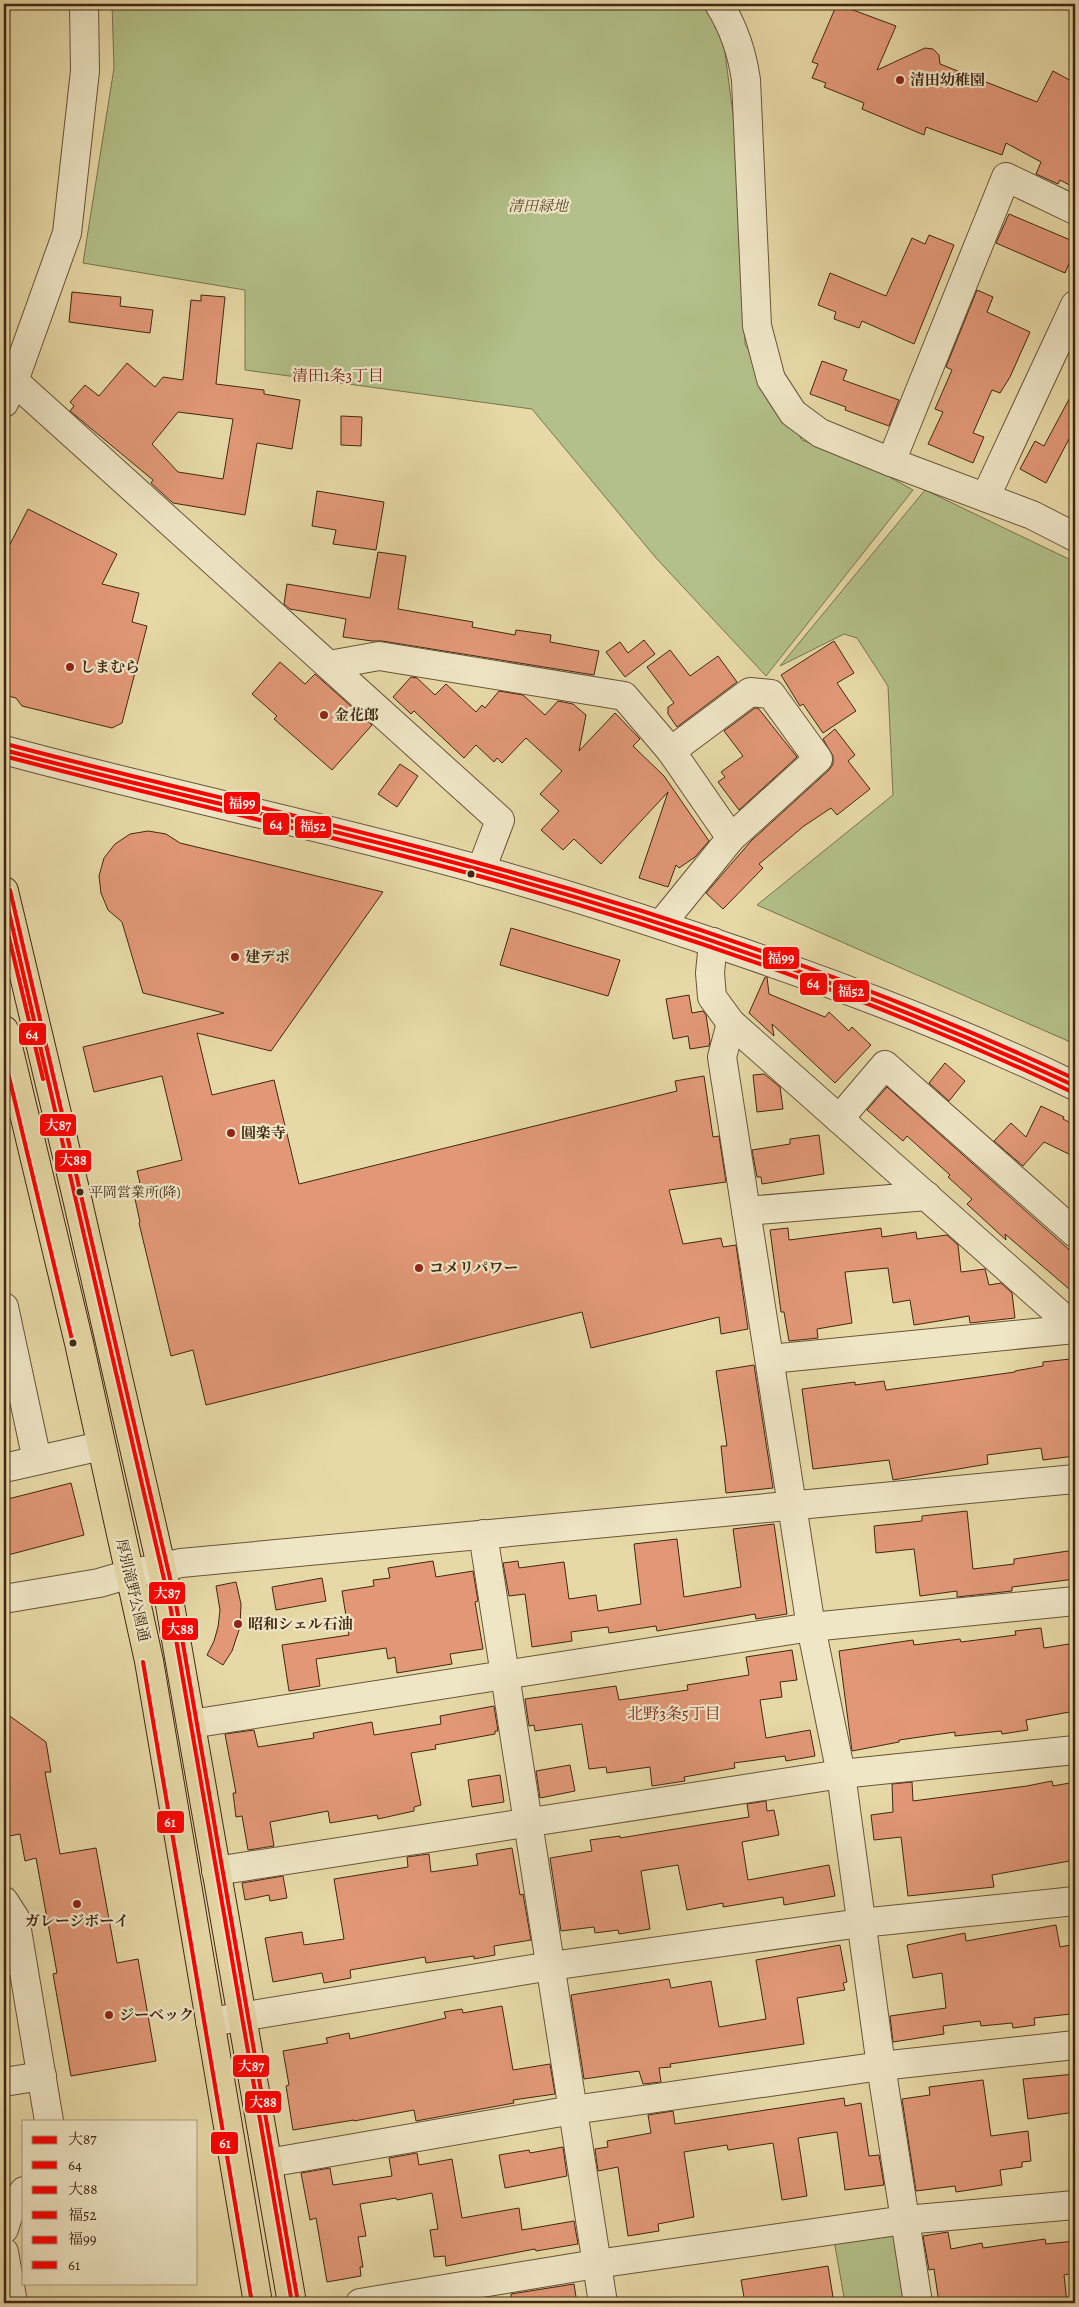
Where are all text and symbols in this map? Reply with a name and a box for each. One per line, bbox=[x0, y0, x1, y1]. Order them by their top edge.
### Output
place label: 清田幼稚園 bbox=[910, 70, 985, 90]
marker: 清田幼稚園 bbox=[894, 74, 906, 86]
park label: 清田緑地 bbox=[508, 196, 570, 216]
district label: 清田1条3丁目 bbox=[292, 365, 384, 387]
place label: しまむら bbox=[80, 657, 140, 677]
marker: しまむら bbox=[64, 661, 76, 673]
place label: 金花郎 bbox=[334, 705, 379, 725]
marker: 金花郎 bbox=[318, 709, 330, 721]
line badge: 福99 bbox=[223, 791, 261, 815]
text: 福99 bbox=[229, 794, 256, 813]
line badge: 64 bbox=[262, 812, 290, 836]
text: 64 bbox=[269, 815, 283, 834]
line badge: 福52 bbox=[294, 815, 332, 839]
text: 福52 bbox=[300, 817, 327, 836]
unlabelled marker bbox=[466, 869, 476, 879]
line badge: 福99 bbox=[762, 946, 800, 970]
place label: 建デポ bbox=[245, 947, 290, 967]
text: 福99 bbox=[768, 949, 795, 968]
marker: 建デポ bbox=[229, 951, 241, 963]
line badge: 64 bbox=[799, 972, 828, 996]
text: 64 bbox=[806, 974, 820, 993]
line badge: 福52 bbox=[832, 979, 870, 1003]
text: 福52 bbox=[838, 982, 865, 1001]
line badge: 64 bbox=[18, 1022, 47, 1046]
text: 64 bbox=[25, 1025, 39, 1044]
line badge: 大87 bbox=[39, 1113, 77, 1137]
text: 大87 bbox=[45, 1116, 71, 1135]
place label: 圓楽寺 bbox=[241, 1123, 286, 1143]
marker: 圓楽寺 bbox=[225, 1127, 237, 1139]
line badge: 大88 bbox=[54, 1149, 92, 1173]
text: 大88 bbox=[59, 1151, 87, 1170]
place label: 平岡営業所(降) bbox=[89, 1183, 181, 1202]
marker: 平岡営業所(降) bbox=[75, 1187, 85, 1197]
place label: コメリパワー bbox=[429, 1258, 519, 1278]
marker: コメリパワー bbox=[413, 1262, 425, 1274]
unlabelled marker bbox=[68, 1338, 78, 1348]
street label: 厚別滝野公園通 bbox=[111, 1537, 155, 1643]
line badge: 大87 bbox=[148, 1581, 186, 1605]
text: 大87 bbox=[154, 1584, 180, 1603]
place label: 昭和シェル石油 bbox=[248, 1614, 353, 1634]
line badge: 大88 bbox=[161, 1617, 199, 1641]
marker: 昭和シェル石油 bbox=[232, 1618, 244, 1630]
text: 大88 bbox=[166, 1620, 194, 1639]
district label: 北野3条5丁目 bbox=[627, 1703, 721, 1725]
line badge: 61 bbox=[156, 1810, 185, 1834]
text: 61 bbox=[164, 1813, 176, 1832]
marker: ガレージボーイ bbox=[71, 1898, 83, 1910]
place label: ガレージボーイ bbox=[25, 1911, 129, 1931]
place label: ジーベック bbox=[119, 2005, 194, 2025]
marker: ジーベック bbox=[103, 2009, 115, 2021]
line badge: 大87 bbox=[232, 2054, 270, 2078]
text: 大87 bbox=[238, 2057, 264, 2076]
line badge: 大88 bbox=[244, 2090, 282, 2114]
text: 大88 bbox=[249, 2093, 277, 2112]
legend bbox=[22, 2120, 198, 2284]
text: 大87 bbox=[68, 2129, 97, 2149]
line badge: 61 bbox=[210, 2131, 239, 2155]
text: 61 bbox=[219, 2134, 231, 2153]
text: 64 bbox=[68, 2155, 82, 2175]
text: 大88 bbox=[68, 2179, 98, 2199]
text: 福52 bbox=[68, 2205, 97, 2225]
text: 福99 bbox=[68, 2229, 97, 2249]
text: 61 bbox=[68, 2255, 80, 2275]

